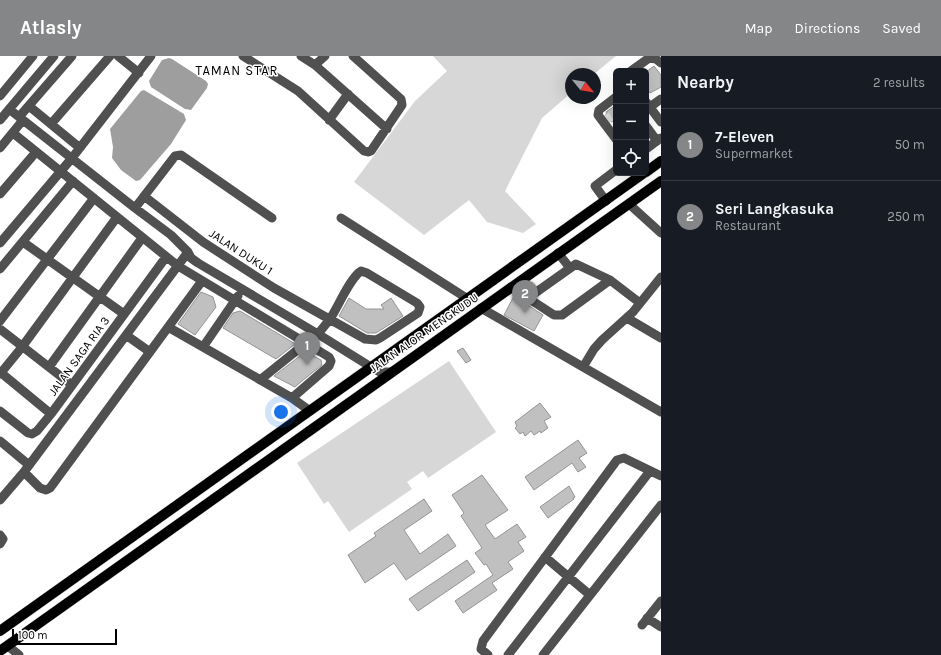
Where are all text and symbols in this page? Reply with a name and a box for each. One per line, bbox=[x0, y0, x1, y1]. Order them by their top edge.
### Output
text: Atlasly bbox=[20, 17, 82, 39]
text: Map bbox=[745, 20, 773, 37]
text: Directions bbox=[795, 20, 860, 37]
text: Saved bbox=[882, 20, 921, 37]
district label: TAMAN STAR bbox=[195, 63, 279, 78]
north arrow bbox=[565, 68, 601, 104]
map controls bbox=[613, 68, 649, 176]
button: + bbox=[613, 68, 649, 104]
text: Nearby bbox=[677, 72, 734, 92]
text: 2 results bbox=[873, 75, 925, 90]
button: − bbox=[613, 104, 649, 140]
text: 7-Eleven bbox=[715, 128, 774, 146]
text: 1 bbox=[688, 137, 692, 152]
text: 50 m bbox=[895, 137, 925, 152]
button: locate bbox=[613, 140, 649, 176]
text: Supermarket bbox=[715, 146, 793, 161]
text: Seri Langkasuka bbox=[715, 200, 834, 218]
text: 2 bbox=[686, 209, 694, 224]
text: 250 m bbox=[887, 209, 925, 224]
text: Restaurant bbox=[715, 218, 781, 233]
street label: JALAN DUKU 1 bbox=[207, 226, 275, 278]
pin: 2 bbox=[512, 280, 538, 313]
street label: JALAN ALOR MENGKUDU bbox=[367, 290, 481, 376]
street label: JALAN SAGA RIA 3 bbox=[46, 314, 112, 398]
pin: 1 bbox=[294, 332, 320, 365]
your location bbox=[271, 402, 291, 422]
scale bar bbox=[12, 627, 117, 646]
text: 100 m bbox=[18, 629, 48, 642]

